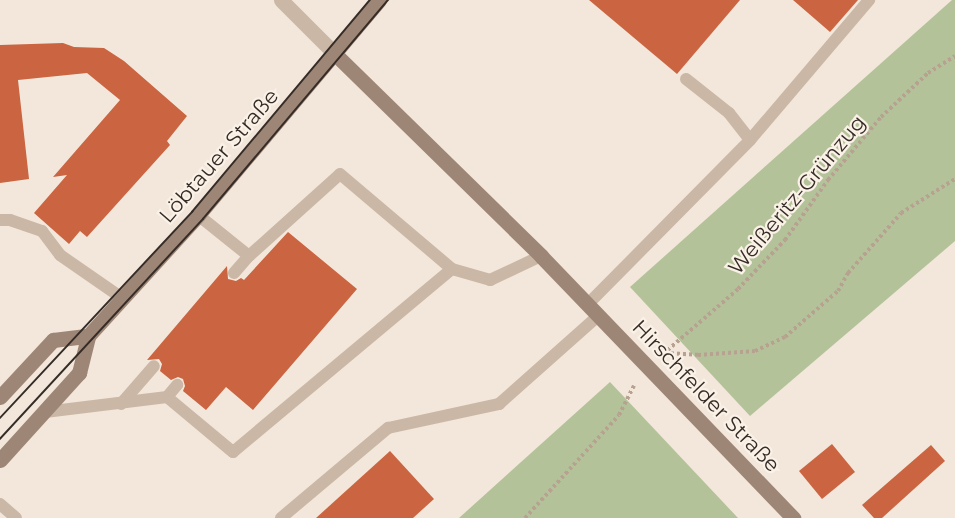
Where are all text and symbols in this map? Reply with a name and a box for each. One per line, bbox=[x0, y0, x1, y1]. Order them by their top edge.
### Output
street label: Löbtauer Straße bbox=[154, 84, 284, 228]
street label: Weißeritz-Grünzug bbox=[723, 110, 871, 280]
street label: Hirschfelder Straße bbox=[627, 315, 785, 477]

